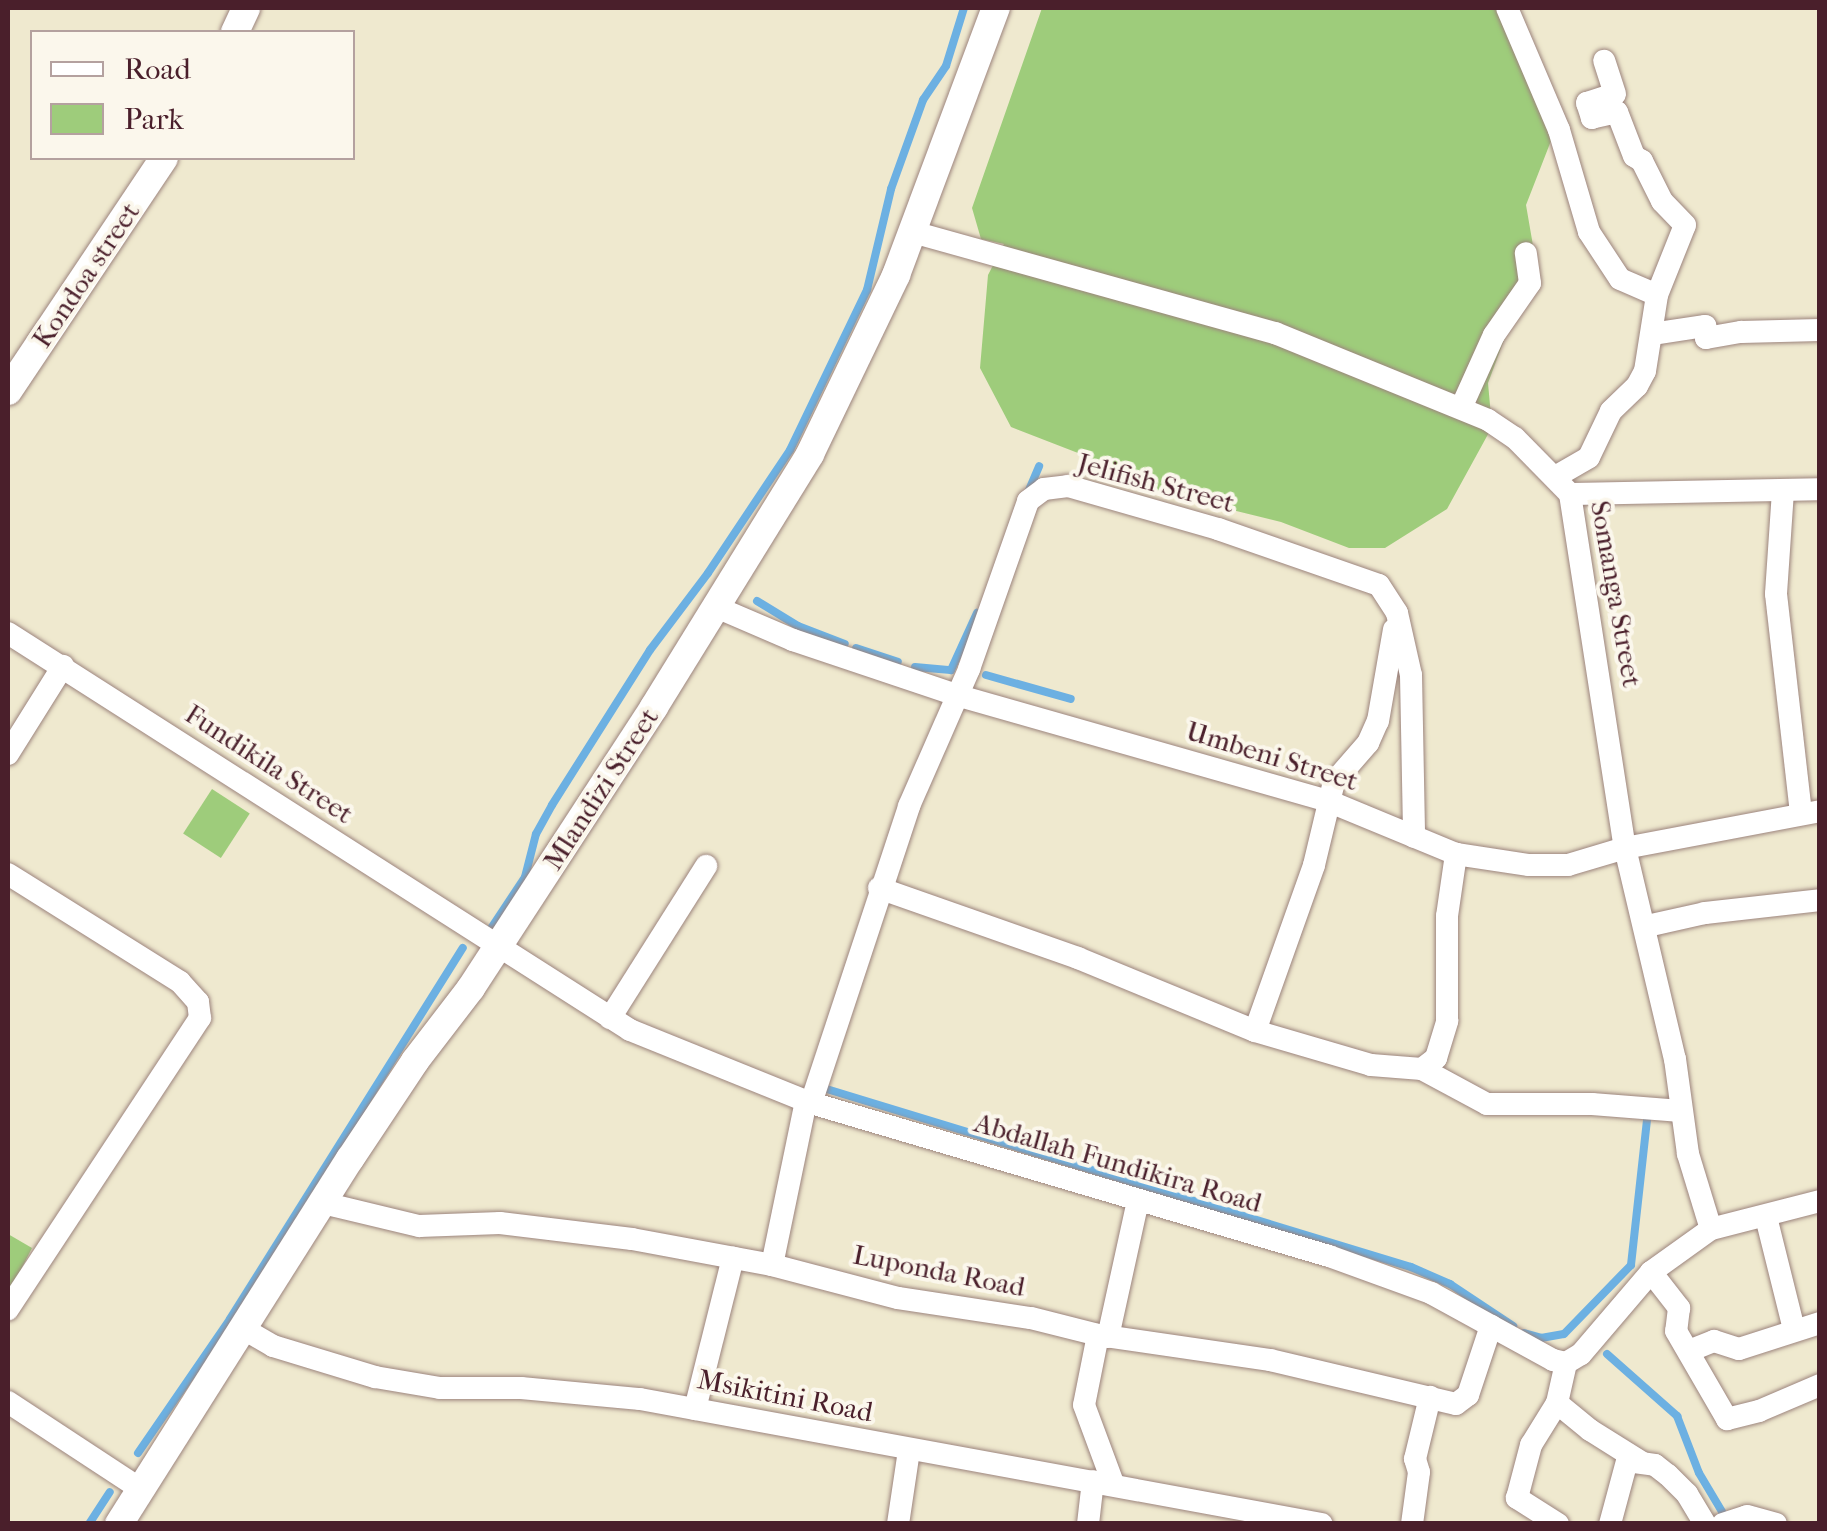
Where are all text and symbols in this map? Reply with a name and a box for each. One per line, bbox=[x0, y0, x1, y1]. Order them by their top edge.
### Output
legend bbox=[30, 30, 355, 160]
text: Road bbox=[124, 52, 191, 87]
text: Park bbox=[124, 102, 184, 137]
street label: Kondoa street bbox=[25, 196, 147, 354]
street label: Jelifish Street bbox=[1074, 446, 1238, 520]
street label: Somanga Street bbox=[1583, 498, 1649, 690]
street label: Fundikila Street bbox=[179, 697, 359, 831]
street label: Mlandizi Street bbox=[536, 702, 666, 876]
street label: Umbeni Street bbox=[1182, 714, 1362, 798]
street label: Abdallah Fundikira Road bbox=[970, 1106, 1266, 1220]
street label: Luponda Road bbox=[850, 1238, 1028, 1304]
street label: Msikitini Road bbox=[694, 1363, 876, 1429]

